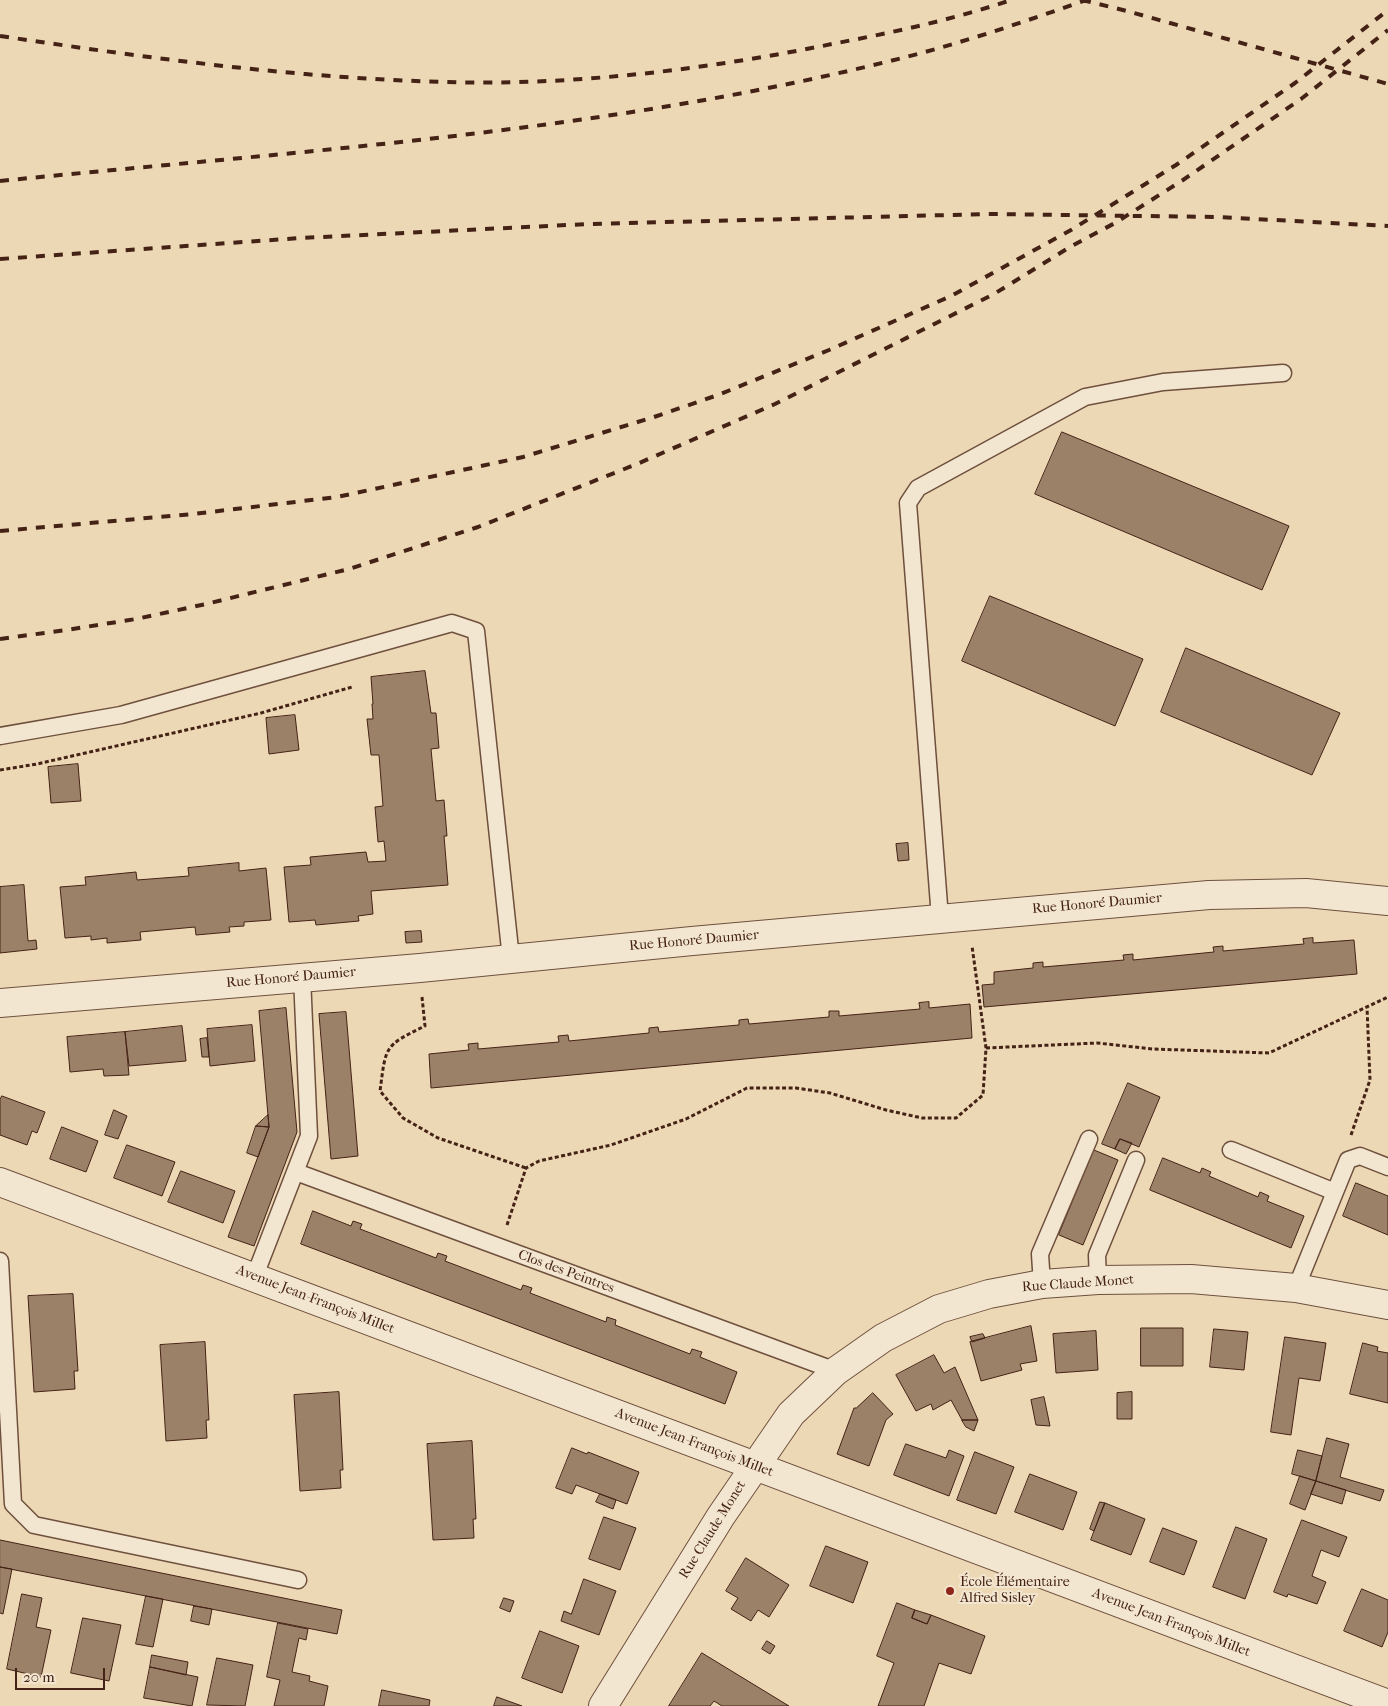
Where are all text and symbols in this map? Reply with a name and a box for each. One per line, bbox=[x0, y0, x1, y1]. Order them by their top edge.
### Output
street label: Rue Honoré Daumier bbox=[1031, 890, 1163, 918]
street label: Rue Honoré Daumier bbox=[628, 927, 760, 955]
street label: Rue Honoré Daumier bbox=[225, 964, 357, 992]
street label: Clos des Peintres bbox=[516, 1247, 616, 1297]
street label: Avenue Jean-François Millet bbox=[233, 1262, 397, 1338]
street label: Rue Claude Monet bbox=[1021, 1272, 1135, 1296]
street label: Avenue Jean-François Millet bbox=[612, 1405, 776, 1481]
street label: Rue Claude Monet bbox=[676, 1478, 750, 1582]
place label: École Élémentaire Alfred Sisley bbox=[960, 1575, 1070, 1608]
marker: École Élémentaire Alfred Sisley bbox=[944, 1585, 956, 1597]
street label: Avenue Jean-François Millet bbox=[1089, 1585, 1253, 1661]
scale bar bbox=[18, 1658, 108, 1690]
text: 20 m bbox=[23, 1668, 55, 1686]

